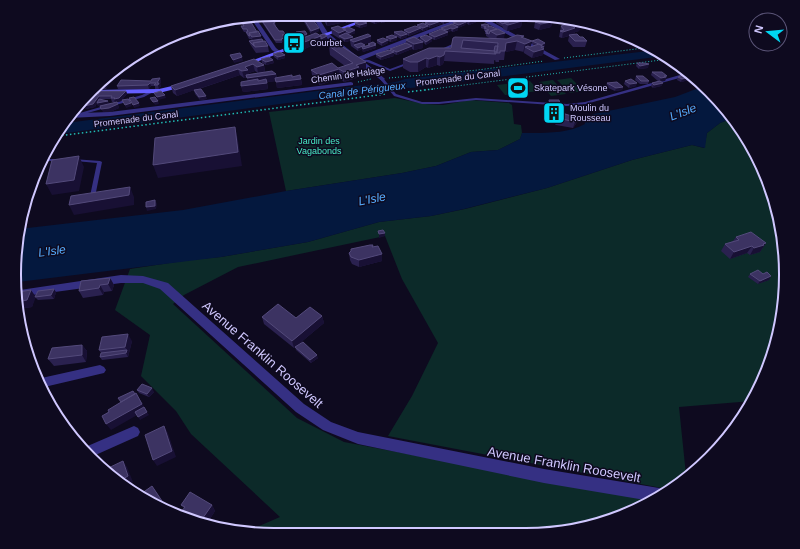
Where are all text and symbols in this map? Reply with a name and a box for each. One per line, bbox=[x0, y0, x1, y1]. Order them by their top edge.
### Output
north arrow bbox=[748, 12, 788, 52]
text: N bbox=[752, 24, 765, 35]
bus stop icon: Courbet bbox=[281, 30, 307, 56]
place label: Courbet bbox=[310, 38, 343, 48]
street label: Chemin de Halage bbox=[310, 65, 386, 85]
street label: Promenade du Canal bbox=[415, 68, 501, 88]
sports icon: Skatepark Vésone bbox=[505, 75, 531, 101]
water label: Canal de Périgueux bbox=[318, 80, 407, 101]
place label: Skatepark Vésone bbox=[534, 83, 608, 93]
building icon: Moulin du Rousseau bbox=[541, 100, 567, 126]
water label: L'Isle bbox=[668, 100, 699, 123]
place label: Moulin du Rousseau bbox=[570, 103, 611, 123]
street label: Promenade du Canal bbox=[93, 109, 179, 129]
park label: Jardin des Vagabonds bbox=[297, 136, 342, 156]
water label: L'Isle bbox=[357, 189, 387, 209]
water label: L'Isle bbox=[37, 242, 67, 260]
street label: Avenue Franklin Roosevelt bbox=[199, 298, 326, 411]
street label: Avenue Franklin Roosevelt bbox=[486, 444, 642, 485]

